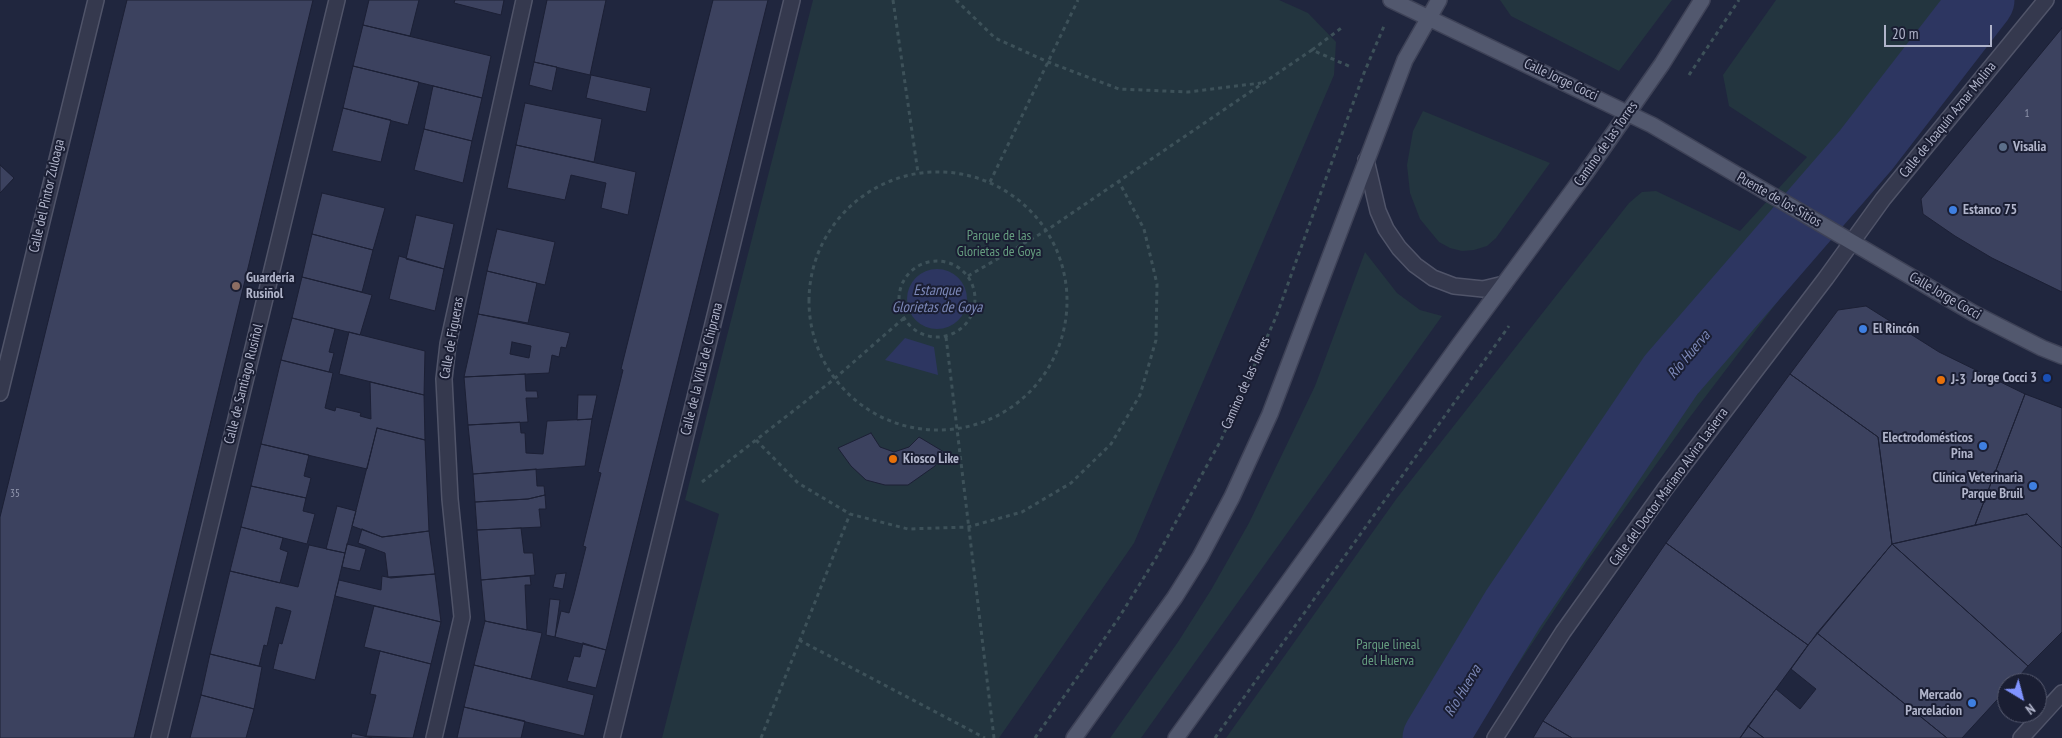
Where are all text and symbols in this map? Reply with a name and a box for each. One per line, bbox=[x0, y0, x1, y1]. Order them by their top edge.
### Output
scale bar bbox=[1887, 15, 1994, 47]
text: 20 m bbox=[1892, 24, 1918, 43]
street label: Calle Jorge Cocci bbox=[1521, 55, 1601, 105]
street label: Calle de Joaquín Aznar Molina bbox=[1896, 59, 2000, 181]
street label: Camino de las Torres bbox=[1571, 98, 1641, 190]
house number: 1 bbox=[2025, 107, 2029, 121]
street label: Calle del Pintor Zuloaga bbox=[26, 138, 68, 254]
place label: Visalia bbox=[2013, 139, 2046, 155]
marker: Visalia bbox=[1997, 141, 2009, 153]
street label: Puente de los Sitios bbox=[1734, 169, 1824, 231]
place label: Estanco 75 bbox=[1963, 202, 2017, 218]
marker: Estanco 75 bbox=[1947, 204, 1959, 216]
park label: Parque de las Glorietas de Goya bbox=[957, 228, 1041, 260]
street label: Calle Jorge Cocci bbox=[1906, 269, 1984, 323]
place label: Guardería Rusiñol bbox=[246, 270, 294, 302]
marker: Guardería Rusiñol bbox=[230, 280, 242, 292]
water label: Estanque Glorietas de Goya bbox=[892, 282, 982, 317]
street label: Calle de Figueras bbox=[437, 296, 467, 380]
street label: Calle de la Villa de Chiprana bbox=[677, 301, 727, 437]
place label: El Rincón bbox=[1873, 321, 1919, 337]
street label: Calle de Santiago Rusiñol bbox=[221, 322, 267, 446]
marker: El Rincón bbox=[1857, 323, 1869, 335]
water label: Río Huerva bbox=[1664, 327, 1714, 383]
street label: Camino de las Torres bbox=[1218, 334, 1274, 432]
place label: Jorge Cocci 3 bbox=[1973, 370, 2037, 386]
place label: J-3 bbox=[1951, 372, 1966, 388]
marker: Jorge Cocci 3 bbox=[2041, 372, 2053, 384]
marker: J-3 bbox=[1935, 374, 1947, 386]
street label: Calle del Doctor Mariano Alvira Lasierra bbox=[1606, 405, 1732, 569]
place label: Electrodomésticos Pina bbox=[1883, 430, 1973, 462]
marker: Electrodomésticos Pina bbox=[1977, 440, 1989, 452]
place label: Kiosco Like bbox=[903, 451, 959, 467]
marker: Kiosco Like bbox=[887, 453, 899, 465]
place label: Clínica Veterinaria Parque Bruil bbox=[1932, 470, 2023, 502]
marker: Clínica Veterinaria Parque Bruil bbox=[2027, 480, 2039, 492]
house number: 35 bbox=[10, 487, 20, 501]
park label: Parque lineal del Huerva bbox=[1356, 637, 1420, 670]
water label: Río Huerva bbox=[1441, 662, 1485, 720]
north arrow bbox=[1997, 673, 2047, 723]
place label: Mercado Parcelacion bbox=[1905, 687, 1962, 720]
marker: Mercado Parcelacion bbox=[1966, 697, 1978, 709]
text: N bbox=[2022, 700, 2039, 719]

